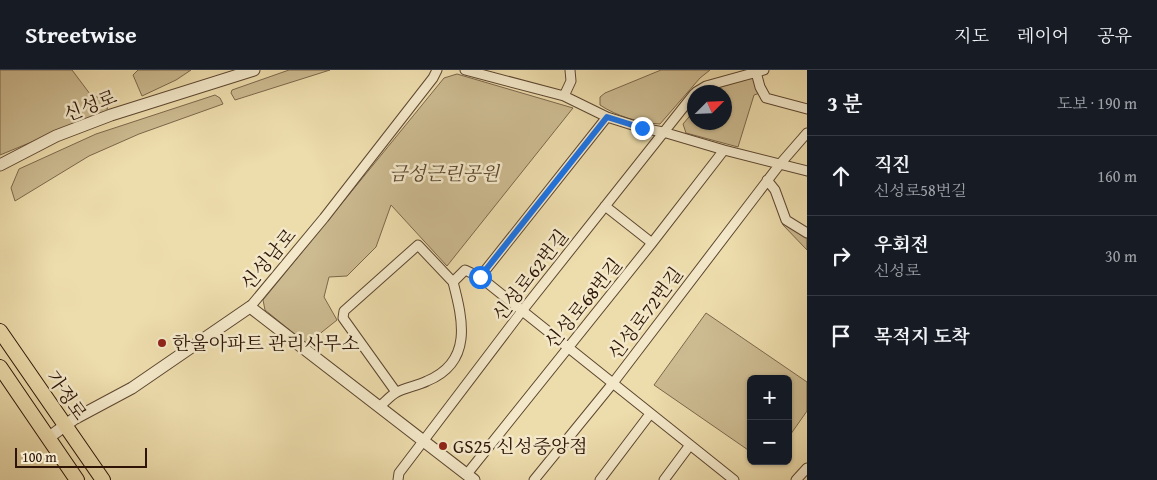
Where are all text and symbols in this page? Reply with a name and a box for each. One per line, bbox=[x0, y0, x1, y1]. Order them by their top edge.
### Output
text: Streetwise bbox=[25, 17, 137, 52]
text: 지도 bbox=[954, 22, 989, 49]
text: 레이어 bbox=[1017, 22, 1069, 49]
text: 공유 bbox=[1097, 22, 1132, 49]
street label: 신성로 bbox=[59, 82, 121, 128]
north arrow bbox=[687, 85, 732, 130]
text: 3 분 bbox=[827, 88, 863, 119]
text: 도보 · 190 m bbox=[1057, 91, 1137, 115]
route end bbox=[631, 117, 654, 140]
text: 직진 bbox=[874, 150, 911, 178]
park label: 금성근린공원 bbox=[389, 159, 501, 187]
icon: ahead bbox=[827, 162, 855, 190]
text: 160 m bbox=[1097, 164, 1137, 188]
text: 신성로58번길 bbox=[874, 178, 967, 202]
street label: 신성남로 bbox=[234, 222, 302, 296]
street label: 신성로62번길 bbox=[485, 223, 575, 327]
text: 우회전 bbox=[874, 230, 929, 258]
icon: right bbox=[827, 242, 855, 270]
text: 30 m bbox=[1105, 244, 1137, 268]
street label: 신성로68번길 bbox=[537, 251, 629, 355]
text: 신성로 bbox=[874, 258, 920, 282]
street label: 신성로72번길 bbox=[601, 261, 689, 365]
route start bbox=[469, 266, 492, 289]
icon: arrive bbox=[827, 322, 855, 350]
text: 목적지 도착 bbox=[874, 322, 970, 350]
place label: 한울아파트 관리사무소 bbox=[172, 329, 360, 357]
marker: 한울아파트 관리사무소 bbox=[156, 337, 168, 349]
street label: 가정로 bbox=[40, 364, 94, 426]
map controls bbox=[747, 375, 792, 465]
button: + bbox=[747, 375, 792, 420]
button: − bbox=[747, 420, 792, 465]
place label: GS25 신성중앙점 bbox=[453, 432, 588, 460]
marker: GS25 신성중앙점 bbox=[437, 440, 449, 452]
scale bar bbox=[15, 445, 148, 468]
text: 100 m bbox=[22, 447, 57, 467]

